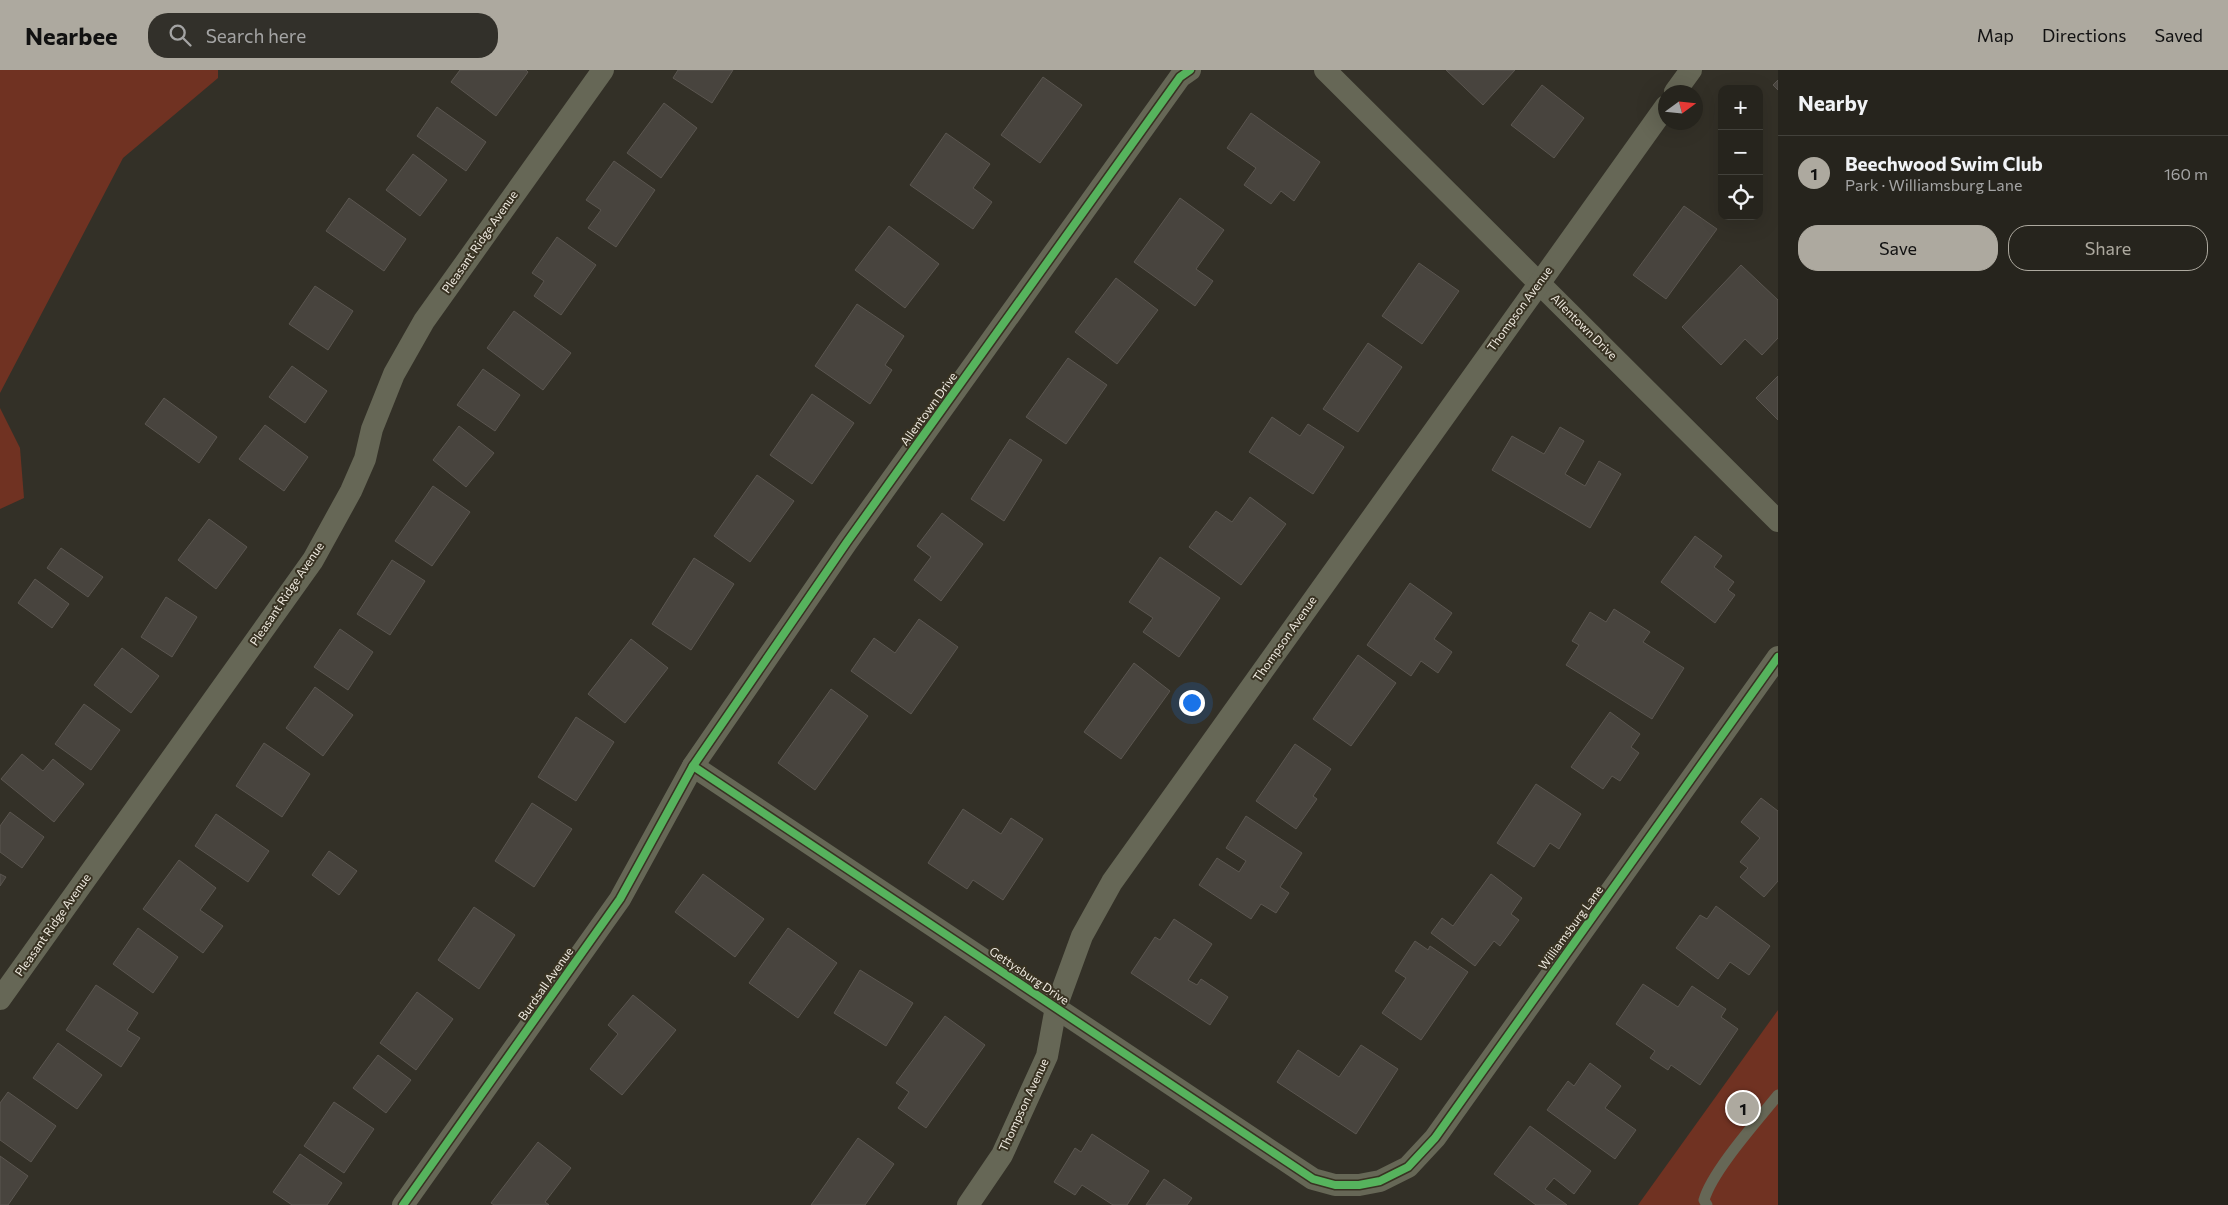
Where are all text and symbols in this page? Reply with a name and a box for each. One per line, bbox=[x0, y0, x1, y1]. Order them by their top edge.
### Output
search box bbox=[148, 13, 498, 58]
text: Nearbee bbox=[25, 21, 118, 50]
icon: search bbox=[166, 21, 194, 49]
text: Search here bbox=[206, 24, 306, 47]
text: Map bbox=[1977, 24, 2014, 46]
text: Directions bbox=[2042, 24, 2126, 46]
text: Saved bbox=[2154, 24, 2203, 46]
north arrow bbox=[1658, 85, 1703, 130]
map controls bbox=[1718, 85, 1763, 220]
button: + bbox=[1718, 85, 1763, 130]
text: Nearby bbox=[1798, 90, 1868, 115]
button: − bbox=[1718, 130, 1763, 175]
text: Beechwood Swim Club bbox=[1845, 152, 2043, 175]
text: 1 bbox=[1810, 164, 1818, 183]
text: 160 m bbox=[2164, 164, 2208, 183]
button: locate bbox=[1718, 175, 1763, 220]
text: Park · Williamsburg Lane bbox=[1845, 175, 2022, 194]
street label: Pleasant Ridge Avenue bbox=[438, 187, 520, 295]
button: Save bbox=[1798, 225, 1998, 271]
button: Share bbox=[2008, 225, 2208, 271]
street label: Thompson Avenue bbox=[1484, 263, 1555, 353]
street label: Allentown Drive bbox=[1549, 291, 1620, 362]
street label: Allentown Drive bbox=[897, 369, 959, 448]
street label: Pleasant Ridge Avenue bbox=[246, 539, 326, 648]
street label: Thompson Avenue bbox=[1249, 593, 1319, 684]
your location bbox=[1179, 690, 1205, 716]
street label: Pleasant Ridge Avenue bbox=[11, 870, 93, 978]
street label: Williamsburg Lane bbox=[1535, 883, 1605, 972]
street label: Gettysburg Drive bbox=[987, 943, 1072, 1007]
street label: Burdsall Avenue bbox=[515, 944, 576, 1023]
street label: Thompson Avenue bbox=[995, 1056, 1051, 1153]
pin: 1 bbox=[1727, 1089, 1759, 1127]

